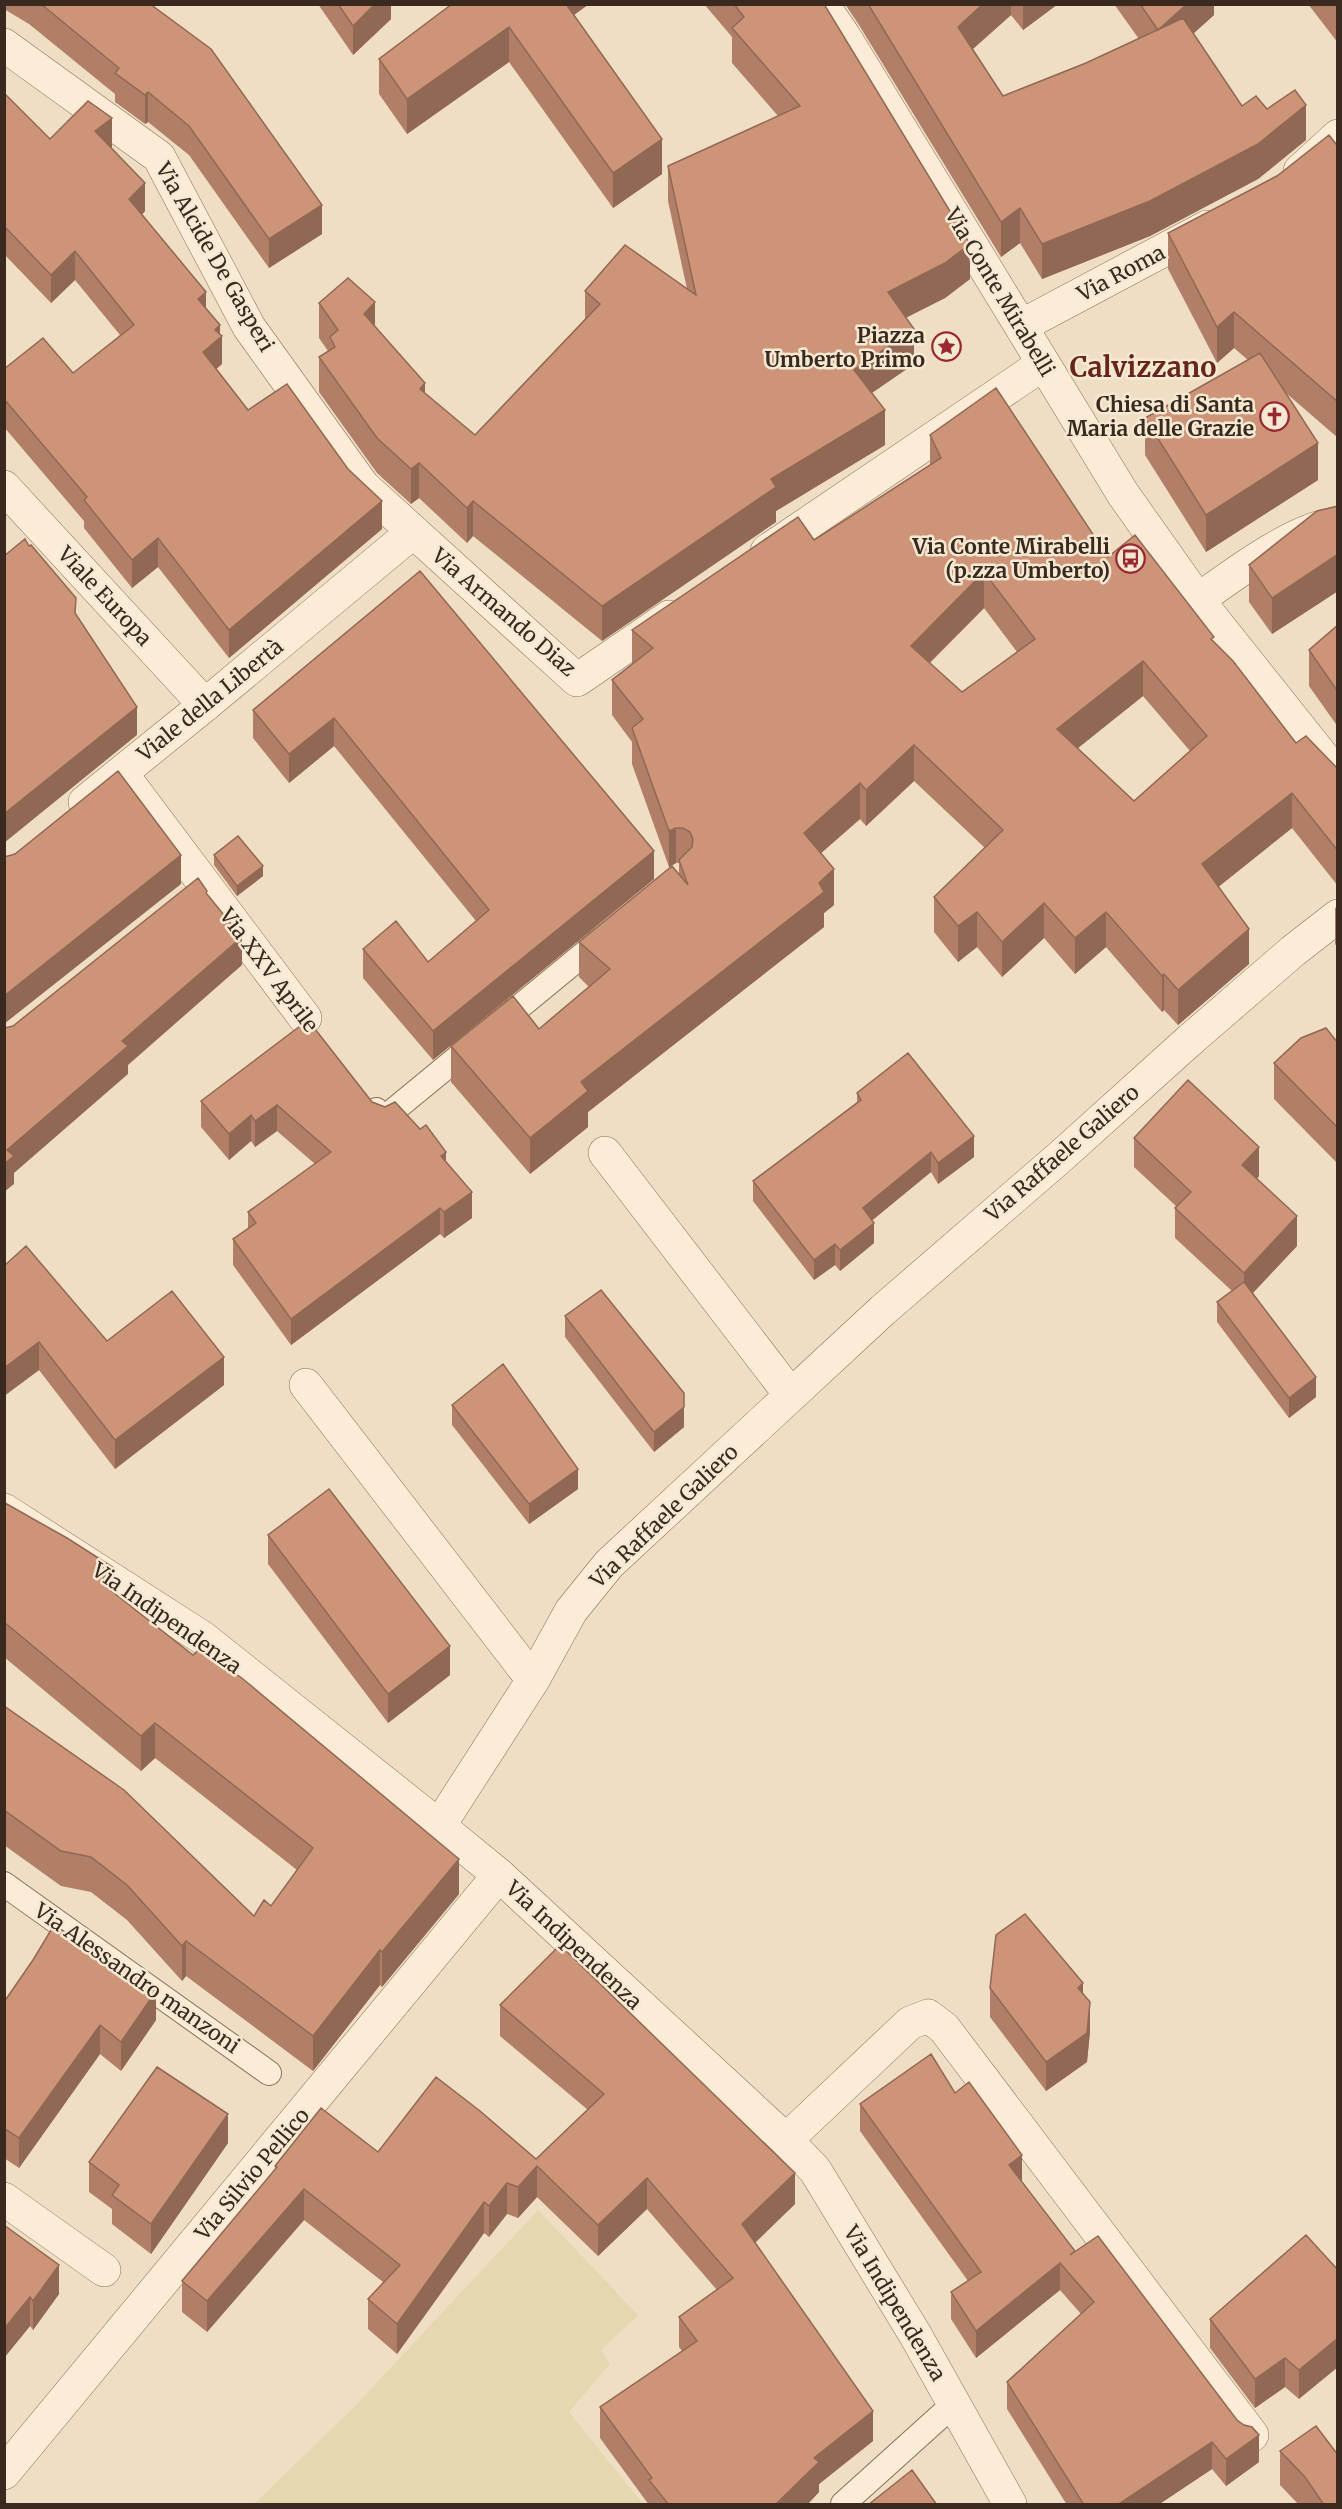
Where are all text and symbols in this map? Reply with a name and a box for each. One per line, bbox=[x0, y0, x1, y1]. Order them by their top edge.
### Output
street label: Via Alcide De Gasperi bbox=[149, 157, 280, 357]
street label: Via Conte Mirabelli bbox=[939, 202, 1061, 381]
street label: Via Roma bbox=[1072, 239, 1170, 308]
place label: Piazza Umberto Primo bbox=[765, 322, 925, 373]
place icon: Piazza Umberto Primo bbox=[930, 331, 962, 363]
district label: Calvizzano bbox=[1070, 350, 1216, 384]
place label: Chiesa di Santa Maria delle Grazie bbox=[1067, 391, 1254, 442]
church icon: Chiesa di Santa Maria delle Grazie bbox=[1259, 400, 1291, 432]
place label: Via Conte Mirabelli (p.zza Umberto) bbox=[912, 533, 1110, 584]
street label: Viale Europa bbox=[51, 540, 158, 651]
street label: Via Armando Diaz bbox=[426, 541, 582, 682]
bus stop icon: Via Conte Mirabelli (p.zza Umberto) bbox=[1115, 542, 1147, 574]
street label: Viale della Libertà bbox=[131, 633, 288, 768]
street label: Via XXV Aprile bbox=[213, 902, 324, 1037]
street label: Via Raffaele Galiero bbox=[979, 1079, 1145, 1228]
street label: Via Raffaele Galiero bbox=[584, 1438, 744, 1594]
street label: Via Indipendenza bbox=[86, 1556, 247, 1680]
street label: Via Indipendenza bbox=[499, 1874, 648, 2015]
street label: Via Alessandro manzoni bbox=[28, 1896, 245, 2059]
street label: Via Silvio Pellico bbox=[188, 2102, 315, 2246]
street label: Via Indipendenza bbox=[837, 2219, 952, 2386]

